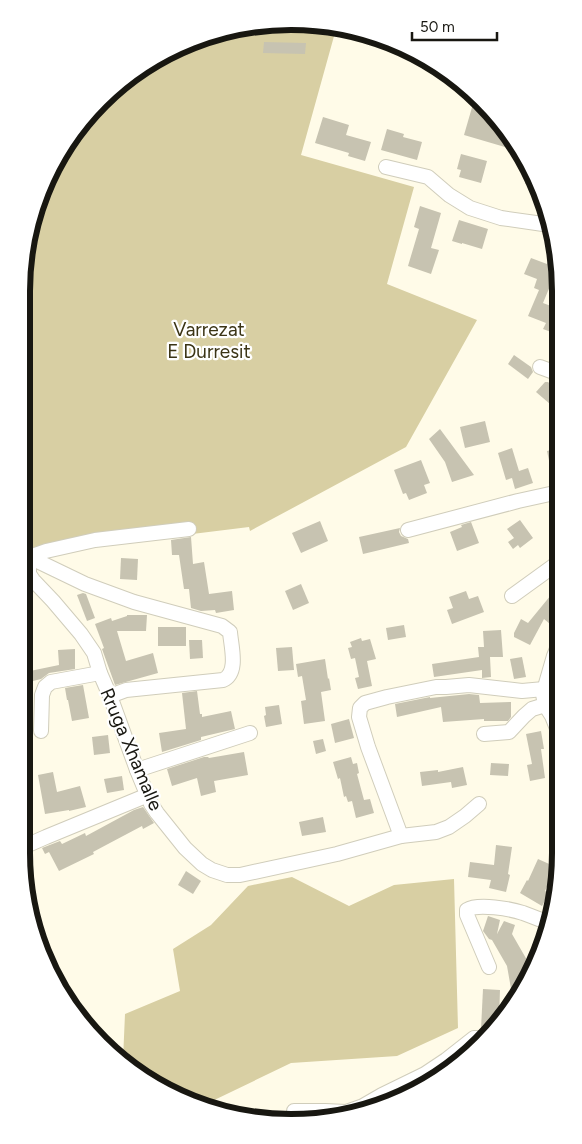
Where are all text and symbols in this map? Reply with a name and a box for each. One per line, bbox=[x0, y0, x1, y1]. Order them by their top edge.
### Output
scale bar bbox=[412, 10, 497, 42]
text: 50 m bbox=[420, 18, 455, 36]
park label: Varrezat E Durresit bbox=[167, 318, 251, 363]
street label: Rruga Xhamalle bbox=[95, 684, 168, 814]

